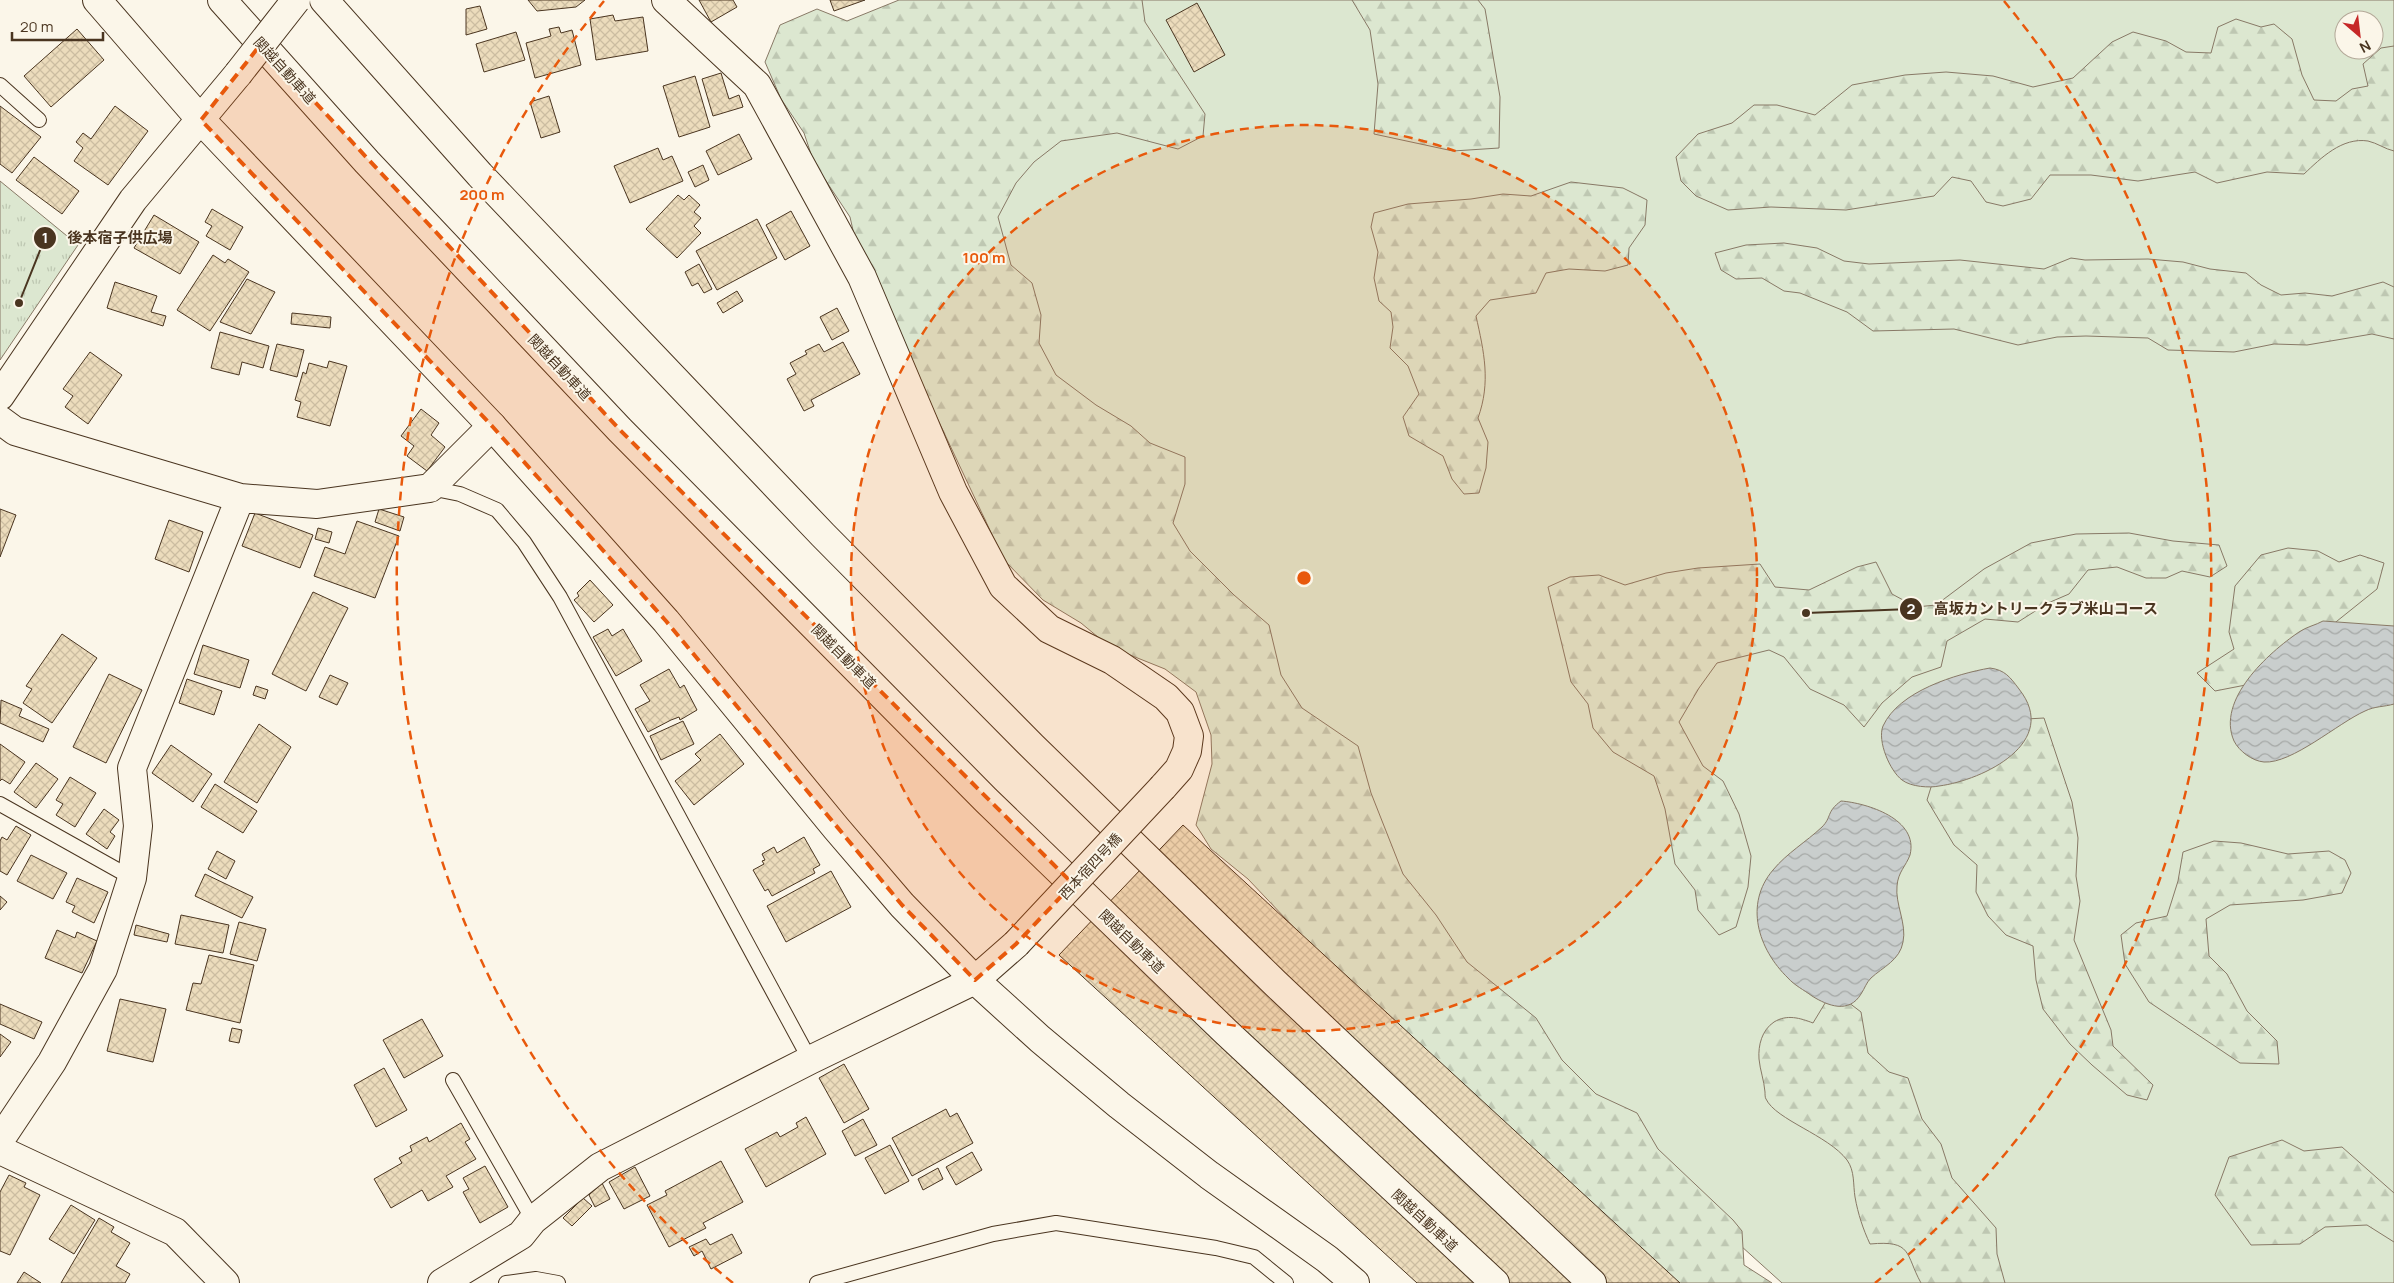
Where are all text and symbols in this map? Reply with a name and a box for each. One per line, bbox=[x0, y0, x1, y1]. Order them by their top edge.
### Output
scale bar bbox=[12, 10, 104, 42]
north arrow bbox=[2334, 10, 2384, 60]
text: 20 m bbox=[20, 16, 53, 37]
street label: 関越自動車道 bbox=[250, 32, 320, 108]
text: N bbox=[2356, 36, 2374, 58]
text: 200 m bbox=[459, 184, 505, 205]
callout: 後本宿子供広場 bbox=[33, 223, 183, 253]
text: 1 bbox=[42, 227, 48, 248]
text: 後本宿子供広場 bbox=[67, 227, 173, 248]
text: 100 m bbox=[963, 247, 1005, 268]
street label: 関越自動車道 bbox=[524, 330, 596, 404]
centre of rings bbox=[1295, 569, 1313, 587]
callout: 高坂カントリークラブ米山コース bbox=[1898, 594, 2168, 624]
text: 2 bbox=[1907, 598, 1916, 619]
text: 高坂カントリークラブ米山コース bbox=[1934, 598, 2158, 619]
street label: 関越自動車道 bbox=[808, 620, 880, 692]
street label: 西本宿四号橋 bbox=[1054, 829, 1126, 903]
street label: 関越自動車道 bbox=[1095, 905, 1169, 977]
street label: 関越自動車道 bbox=[1388, 1184, 1462, 1256]

